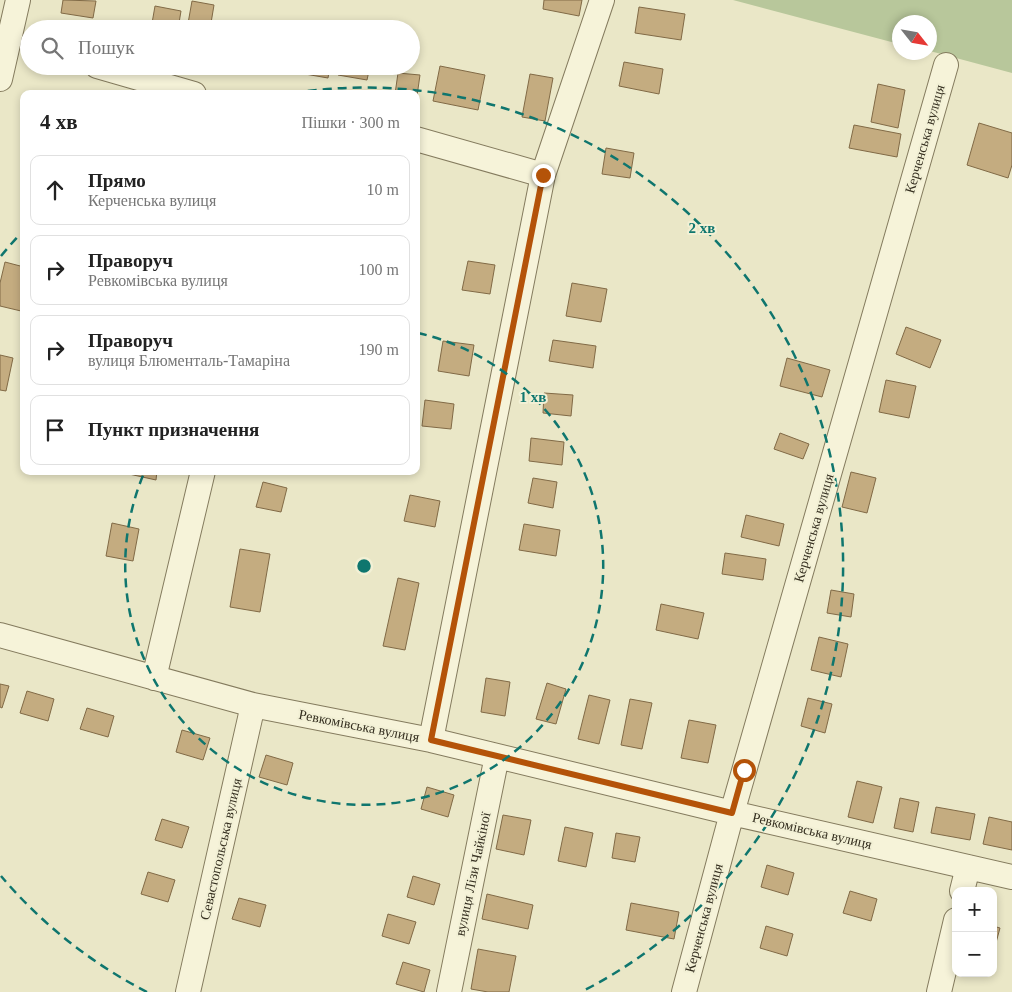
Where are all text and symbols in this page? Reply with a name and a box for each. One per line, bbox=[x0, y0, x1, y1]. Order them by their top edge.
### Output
north arrow bbox=[892, 15, 937, 60]
search box bbox=[20, 20, 420, 75]
icon: search bbox=[38, 34, 66, 62]
text: Пошук bbox=[78, 37, 135, 58]
street label: Керченська вулиця bbox=[902, 82, 948, 195]
text: 4 хв bbox=[40, 110, 78, 134]
text: Пішки · 300 m bbox=[302, 114, 400, 131]
route end bbox=[532, 164, 555, 187]
text: Прямо bbox=[88, 170, 146, 191]
icon: ahead bbox=[41, 176, 69, 204]
text: 10 m bbox=[367, 181, 399, 198]
text: Керченська вулиця bbox=[88, 192, 216, 209]
text: 2 хв bbox=[689, 220, 715, 236]
text: Праворуч bbox=[88, 250, 173, 271]
icon: right bbox=[41, 256, 69, 284]
text: 100 m bbox=[359, 261, 399, 278]
text: Ревкомівська вулиця bbox=[88, 272, 228, 289]
text: Праворуч bbox=[88, 330, 173, 351]
icon: right bbox=[41, 336, 69, 364]
text: 190 m bbox=[359, 341, 399, 358]
text: вулиця Блюменталь-Тамаріна bbox=[88, 352, 290, 369]
text: 1 хв bbox=[520, 389, 546, 405]
icon: arrive bbox=[41, 416, 69, 444]
text: Пункт призначення bbox=[88, 419, 259, 440]
street label: Керченська вулиця bbox=[791, 471, 837, 584]
centre of rings bbox=[355, 557, 373, 575]
street label: Ревкомівська вулиця bbox=[298, 707, 421, 745]
route start bbox=[733, 759, 756, 782]
street label: Севастопольська вулиця bbox=[197, 776, 245, 921]
street label: Ревкомівська вулиця bbox=[751, 810, 874, 852]
street label: вулиця Лізи Чайкіної bbox=[453, 811, 493, 937]
street label: Керченська вулиця bbox=[682, 861, 726, 974]
map controls bbox=[952, 887, 997, 977]
button: + bbox=[952, 887, 997, 932]
button: − bbox=[952, 932, 997, 977]

